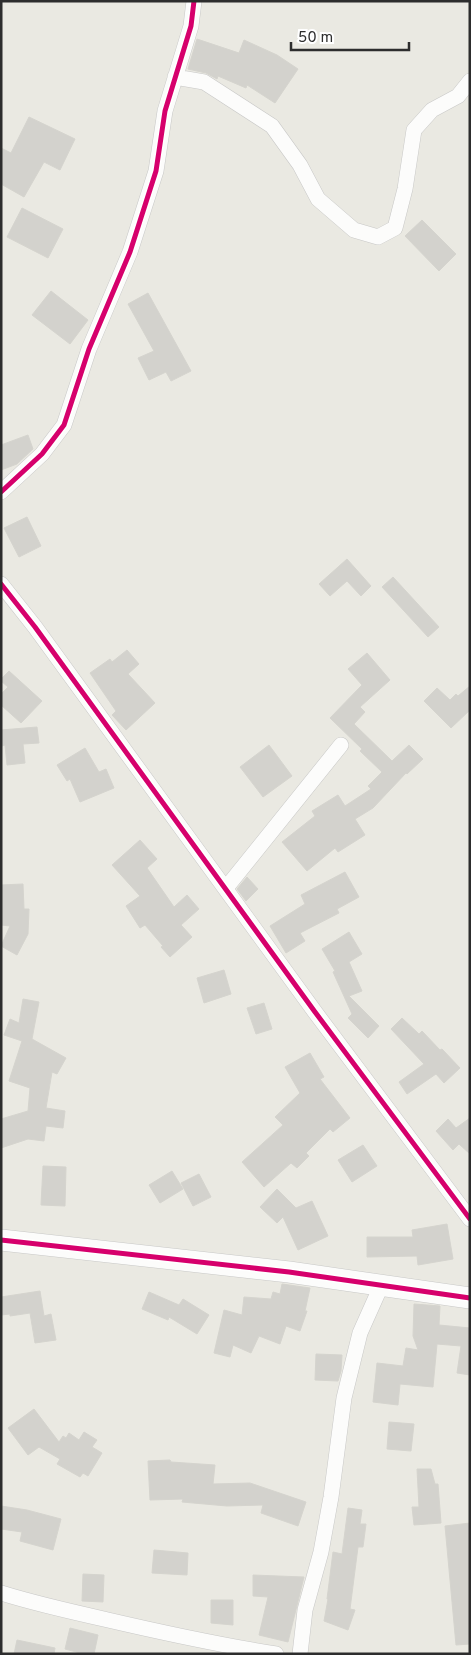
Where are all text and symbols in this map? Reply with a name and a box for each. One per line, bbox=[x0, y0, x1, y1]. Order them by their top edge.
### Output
scale bar bbox=[291, 20, 408, 52]
text: 50 m bbox=[298, 29, 333, 48]

